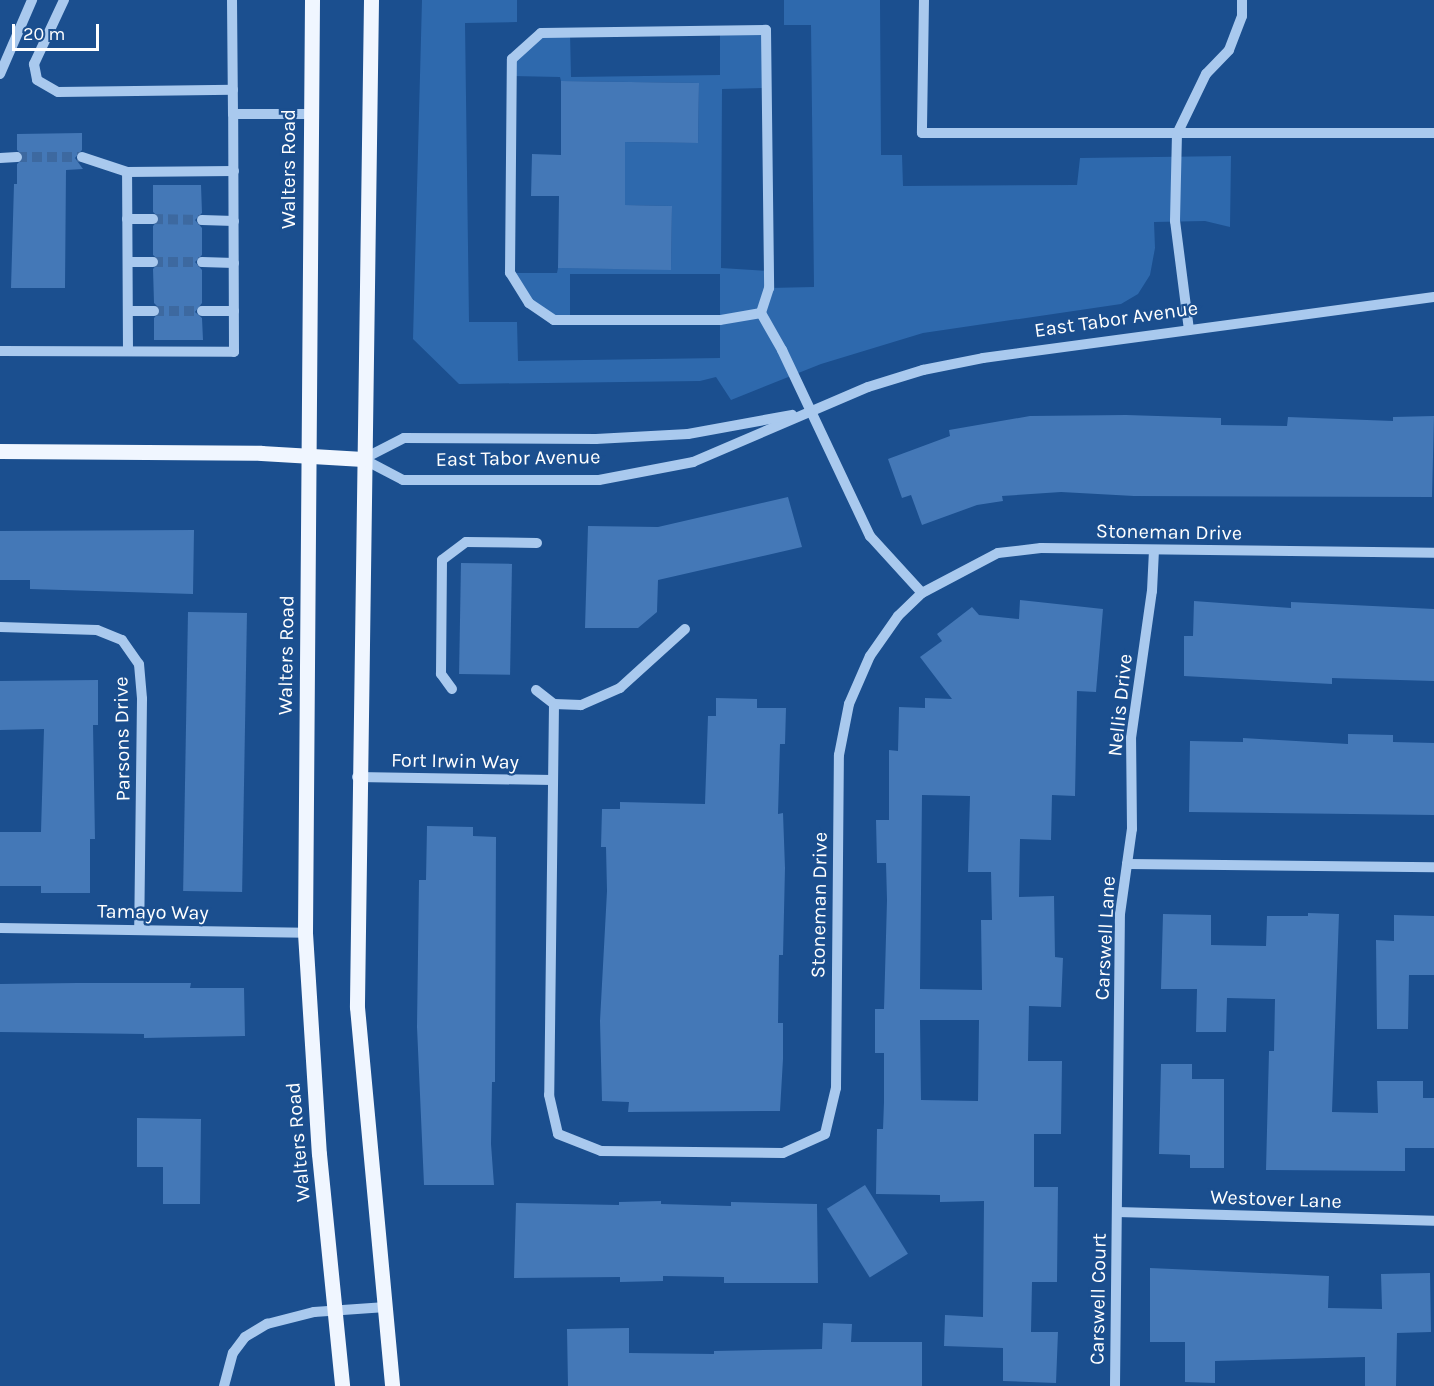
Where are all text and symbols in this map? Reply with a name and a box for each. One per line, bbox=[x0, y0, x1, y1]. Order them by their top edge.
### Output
scale bar bbox=[15, 12, 102, 50]
text: 20 m bbox=[23, 23, 65, 45]
street label: Walters Road bbox=[276, 109, 300, 229]
street label: East Tabor Avenue bbox=[1033, 296, 1199, 342]
street label: East Tabor Avenue bbox=[435, 445, 601, 471]
street label: Stoneman Drive bbox=[1096, 519, 1242, 545]
street label: Walters Road bbox=[273, 595, 299, 715]
street label: Nellis Drive bbox=[1103, 652, 1137, 758]
street label: Parsons Drive bbox=[109, 676, 135, 802]
street label: Fort Irwin Way bbox=[391, 748, 519, 774]
street label: Stoneman Drive bbox=[806, 832, 832, 978]
street label: Carswell Lane bbox=[1090, 875, 1120, 1001]
street label: Tamayo Way bbox=[97, 899, 209, 925]
street label: Walters Road bbox=[281, 1081, 315, 1203]
street label: Westover Lane bbox=[1210, 1185, 1342, 1213]
street label: Carswell Court bbox=[1085, 1233, 1111, 1365]

